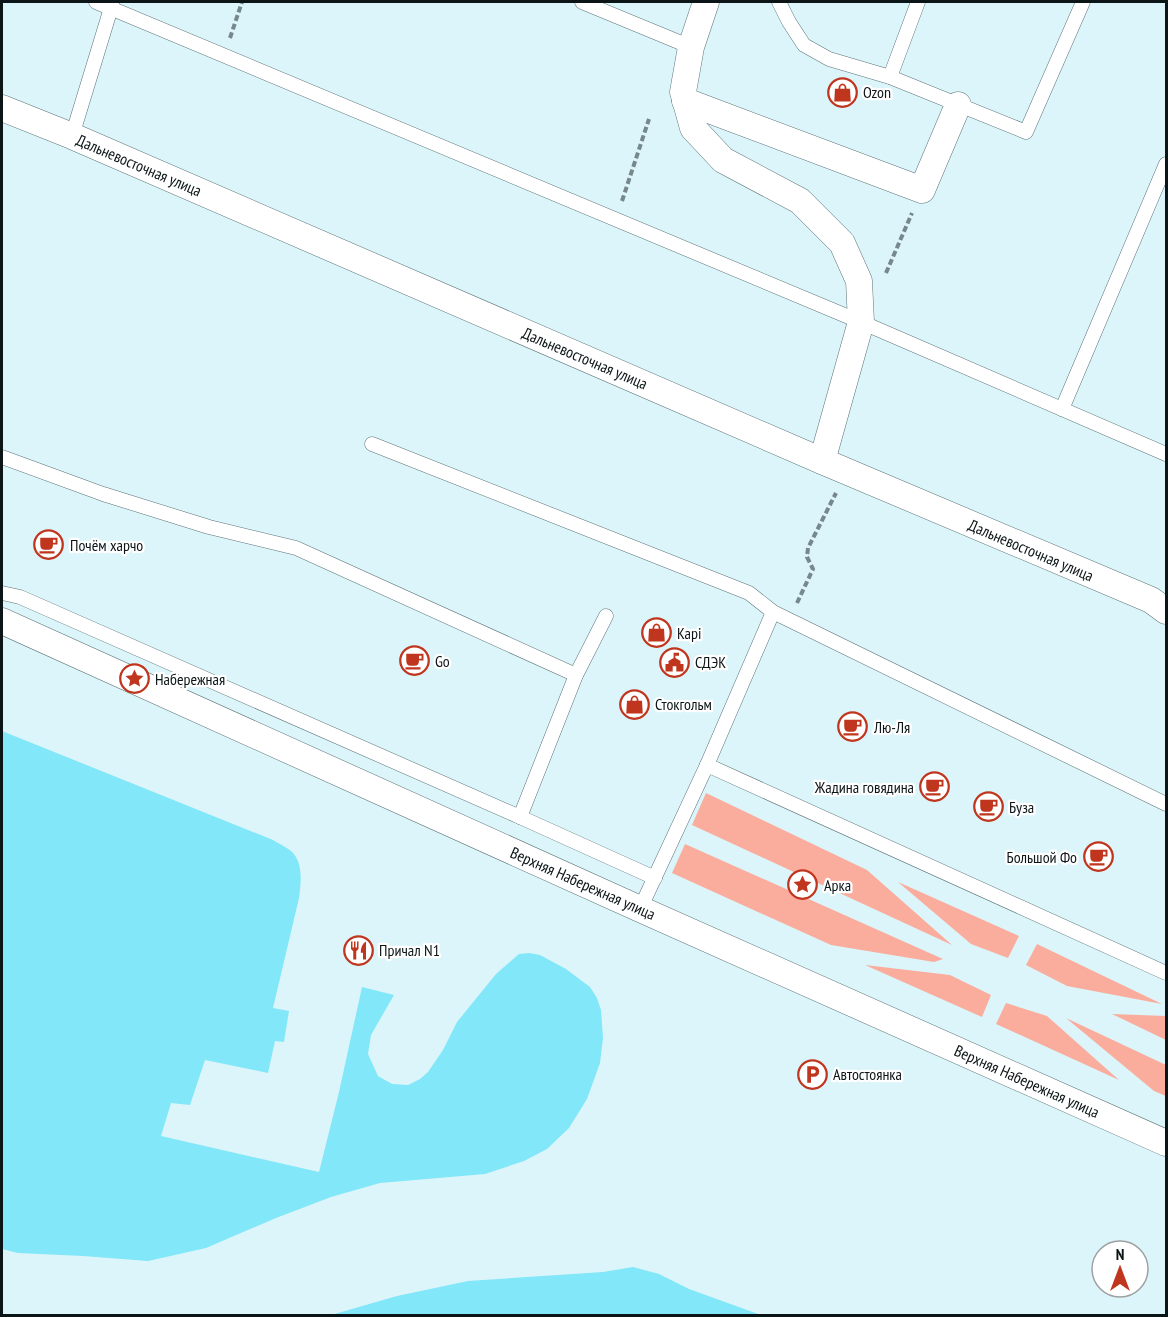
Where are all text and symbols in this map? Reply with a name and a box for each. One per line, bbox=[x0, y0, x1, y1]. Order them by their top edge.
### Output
shop icon: Ozon bbox=[826, 76, 858, 108]
place label: Ozon bbox=[863, 82, 891, 102]
street label: Дальневосточная улица bbox=[73, 130, 205, 200]
street label: Дальневосточная улица bbox=[519, 323, 651, 393]
street label: Дальневосточная улица bbox=[965, 515, 1097, 585]
cafe icon: Почём харчо bbox=[33, 529, 65, 561]
place label: Почём харчо bbox=[70, 535, 143, 555]
shop icon: Kapi bbox=[640, 617, 672, 649]
place label: Kapi bbox=[677, 623, 701, 643]
cafe icon: Go bbox=[398, 645, 430, 677]
public building icon: СДЭК bbox=[658, 646, 690, 678]
place label: Go bbox=[435, 651, 450, 671]
place label: СДЭК bbox=[695, 652, 726, 672]
place icon: Набережная bbox=[118, 663, 150, 695]
place label: Набережная bbox=[155, 669, 225, 689]
shop icon: Стокгольм bbox=[618, 688, 650, 720]
place label: Стокгольм bbox=[655, 694, 712, 714]
cafe icon: Лю-Ля bbox=[837, 711, 869, 743]
place label: Лю-Ля bbox=[873, 717, 910, 737]
cafe icon: Жадина говядина bbox=[919, 771, 951, 803]
place label: Жадина говядина bbox=[814, 777, 914, 797]
cafe icon: Буза bbox=[972, 791, 1004, 823]
place label: Буза bbox=[1009, 797, 1034, 817]
cafe icon: Большой Фо bbox=[1082, 841, 1114, 873]
street label: Верхняя Набережная улица bbox=[507, 842, 659, 924]
place label: Большой Фо bbox=[1007, 847, 1077, 867]
place icon: Арка bbox=[787, 869, 819, 901]
place label: Арка bbox=[824, 875, 851, 895]
restaurant icon: Причал N1 bbox=[342, 934, 374, 966]
place label: Причал N1 bbox=[379, 940, 440, 960]
street label: Верхняя Набережная улица bbox=[951, 1040, 1103, 1122]
parking icon: Автостоянка bbox=[796, 1058, 828, 1090]
place label: Автостоянка bbox=[833, 1064, 902, 1084]
north arrow bbox=[1090, 1239, 1150, 1299]
text: N bbox=[1116, 1244, 1124, 1264]

